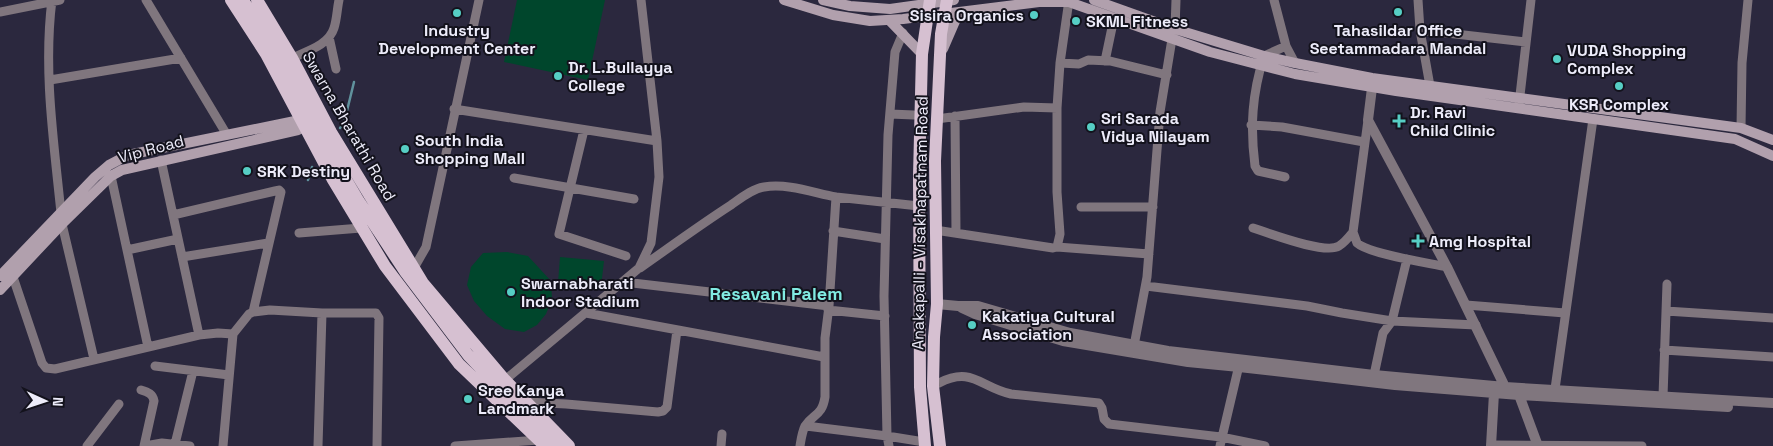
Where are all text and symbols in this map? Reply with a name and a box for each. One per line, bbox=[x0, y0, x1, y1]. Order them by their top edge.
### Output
place label: Sisira Organics bbox=[910, 5, 1024, 26]
marker: Tahasildar Office Seetammadara Mandal bbox=[1392, 6, 1404, 18]
marker: Industry Development Center bbox=[451, 7, 463, 19]
marker: Sisira Organics bbox=[1028, 9, 1040, 21]
place label: SKML Fitness bbox=[1086, 11, 1188, 32]
marker: SKML Fitness bbox=[1070, 15, 1082, 27]
place label: Industry Development Center bbox=[378, 20, 536, 59]
place label: Tahasildar Office Seetammadara Mandal bbox=[1310, 20, 1486, 59]
place label: VUDA Shopping Complex bbox=[1567, 40, 1686, 79]
street label: Swarna Bharathi Road bbox=[298, 47, 400, 205]
marker: VUDA Shopping Complex bbox=[1551, 53, 1563, 65]
place label: Dr. L.Bullayya College bbox=[568, 57, 672, 96]
marker: Dr. L.Bullayya College bbox=[552, 70, 564, 82]
marker: KSR Complex bbox=[1613, 80, 1625, 92]
place label: KSR Complex bbox=[1569, 94, 1670, 115]
street label: Anakapalli - Visakhapatnam Road bbox=[907, 96, 933, 350]
place label: Dr. Ravi Child Clinic bbox=[1410, 102, 1495, 141]
place label: Sri Sarada Vidya Nilayam bbox=[1101, 108, 1210, 147]
marker: Dr. Ravi Child Clinic bbox=[1392, 114, 1406, 128]
marker: Sri Sarada Vidya Nilayam bbox=[1085, 121, 1097, 133]
street label: Vip Road bbox=[116, 130, 186, 168]
place label: South India Shopping Mall bbox=[415, 130, 525, 169]
marker: South India Shopping Mall bbox=[399, 143, 411, 155]
place label: SRK Destiny bbox=[257, 161, 350, 182]
marker: SRK Destiny bbox=[241, 165, 253, 177]
place label: Amg Hospital bbox=[1429, 231, 1531, 252]
marker: Amg Hospital bbox=[1411, 234, 1425, 248]
place label: Swarnabharati Indoor Stadium bbox=[521, 273, 639, 312]
district label: Resavani Palem bbox=[709, 282, 843, 305]
marker: Swarnabharati Indoor Stadium bbox=[505, 286, 517, 298]
place label: Kakatiya Cultural Association bbox=[982, 306, 1115, 345]
marker: Kakatiya Cultural Association bbox=[966, 319, 978, 331]
north arrow bbox=[20, 376, 70, 426]
place label: Sree Kanya Landmark bbox=[478, 380, 564, 419]
marker: Sree Kanya Landmark bbox=[462, 393, 474, 405]
text: N bbox=[49, 397, 67, 407]

